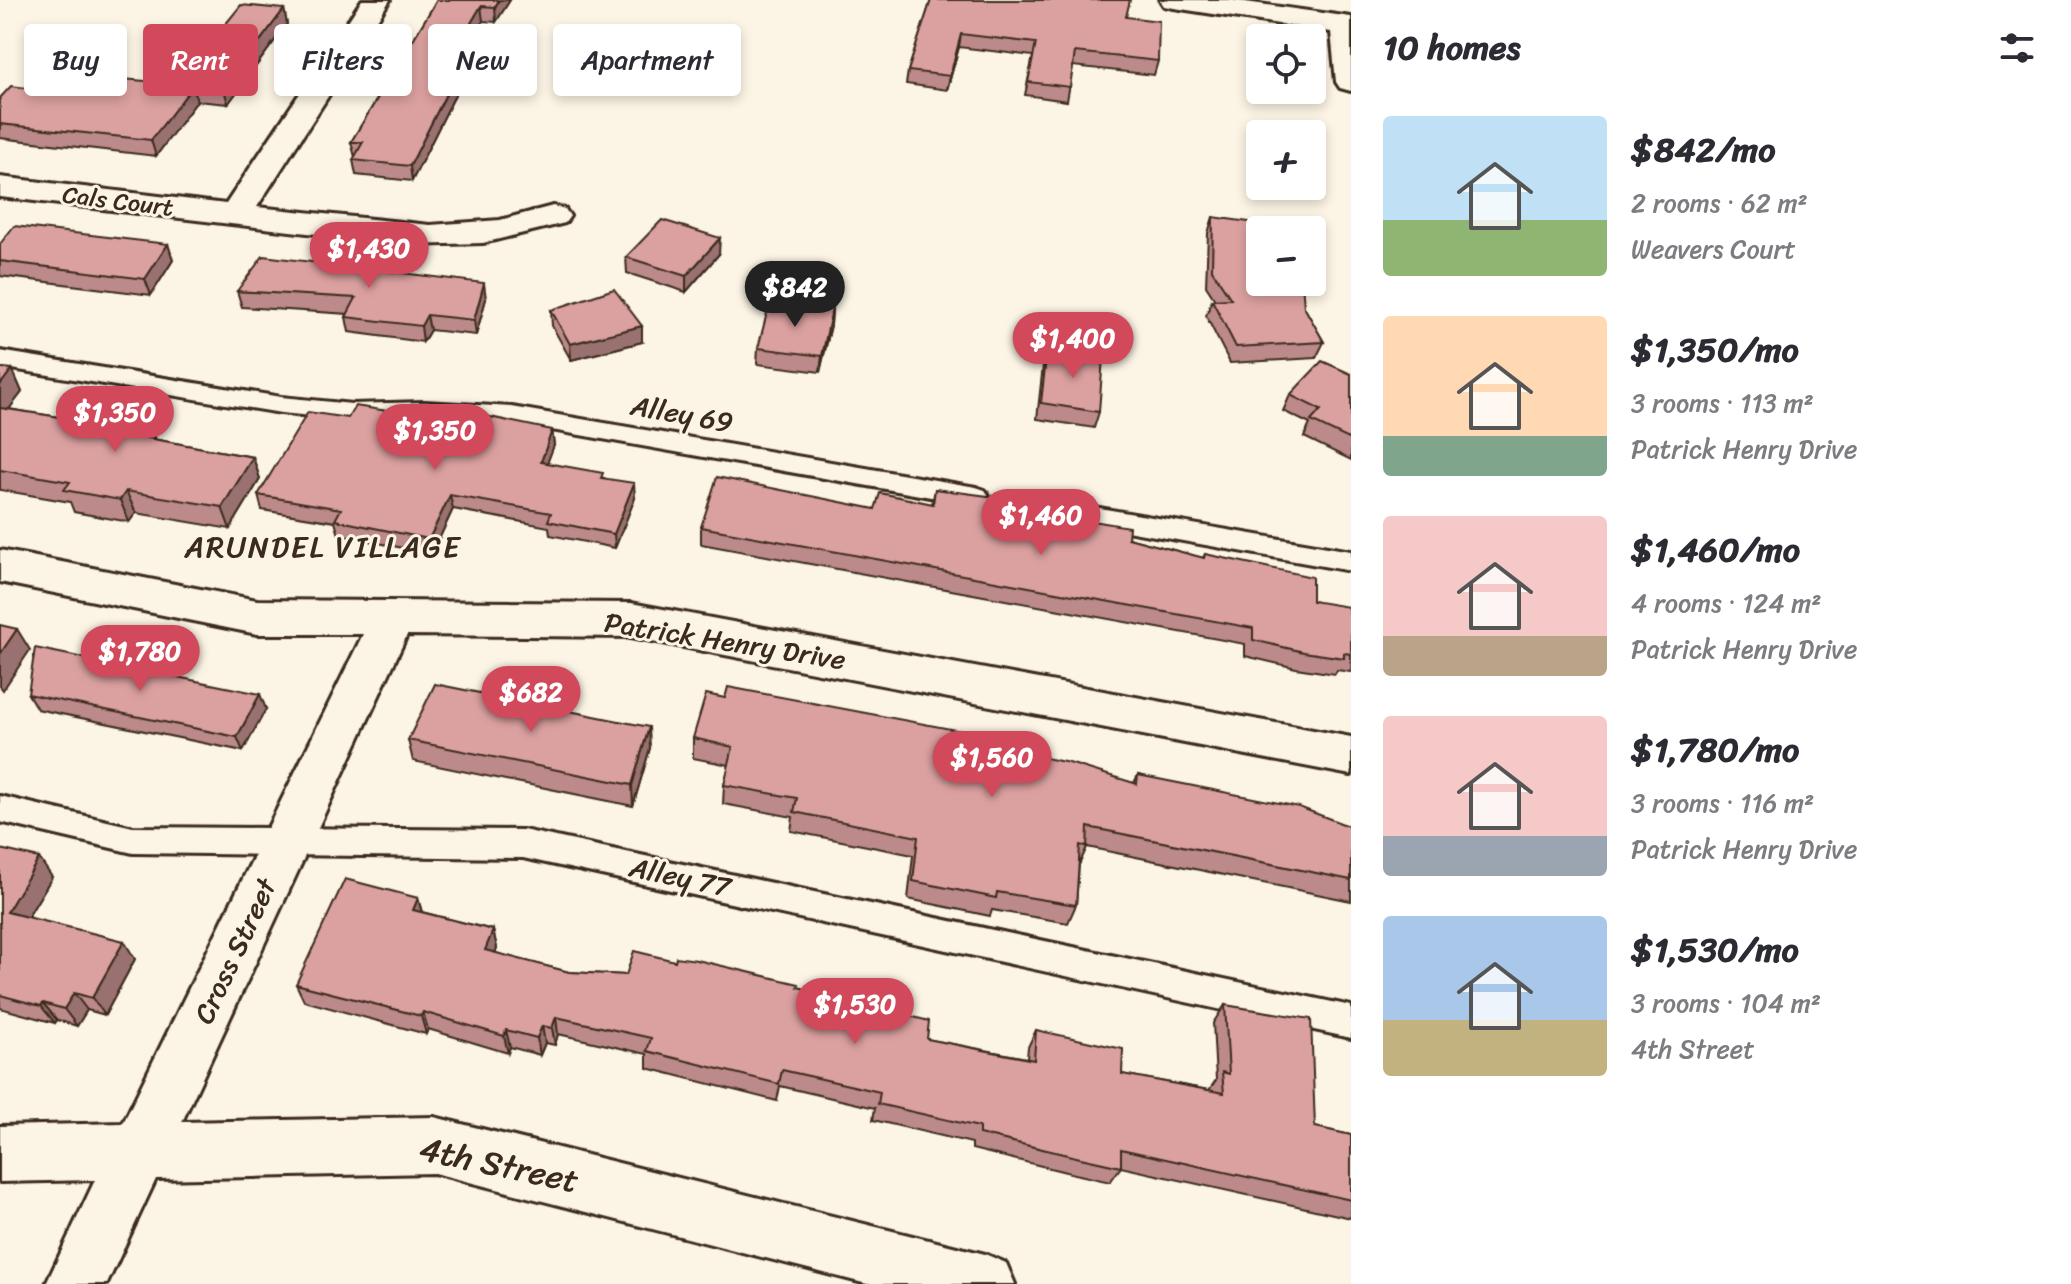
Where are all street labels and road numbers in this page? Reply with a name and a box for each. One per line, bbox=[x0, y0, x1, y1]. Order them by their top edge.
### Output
street label: Cals Court bbox=[60, 173, 176, 229]
street label: Alley 69 bbox=[626, 381, 737, 447]
street label: Patrick Henry Drive bbox=[601, 598, 849, 684]
street label: Alley 77 bbox=[624, 842, 737, 912]
street label: Cross Street bbox=[180, 868, 291, 1032]
street label: 4th Street bbox=[414, 1119, 584, 1211]

